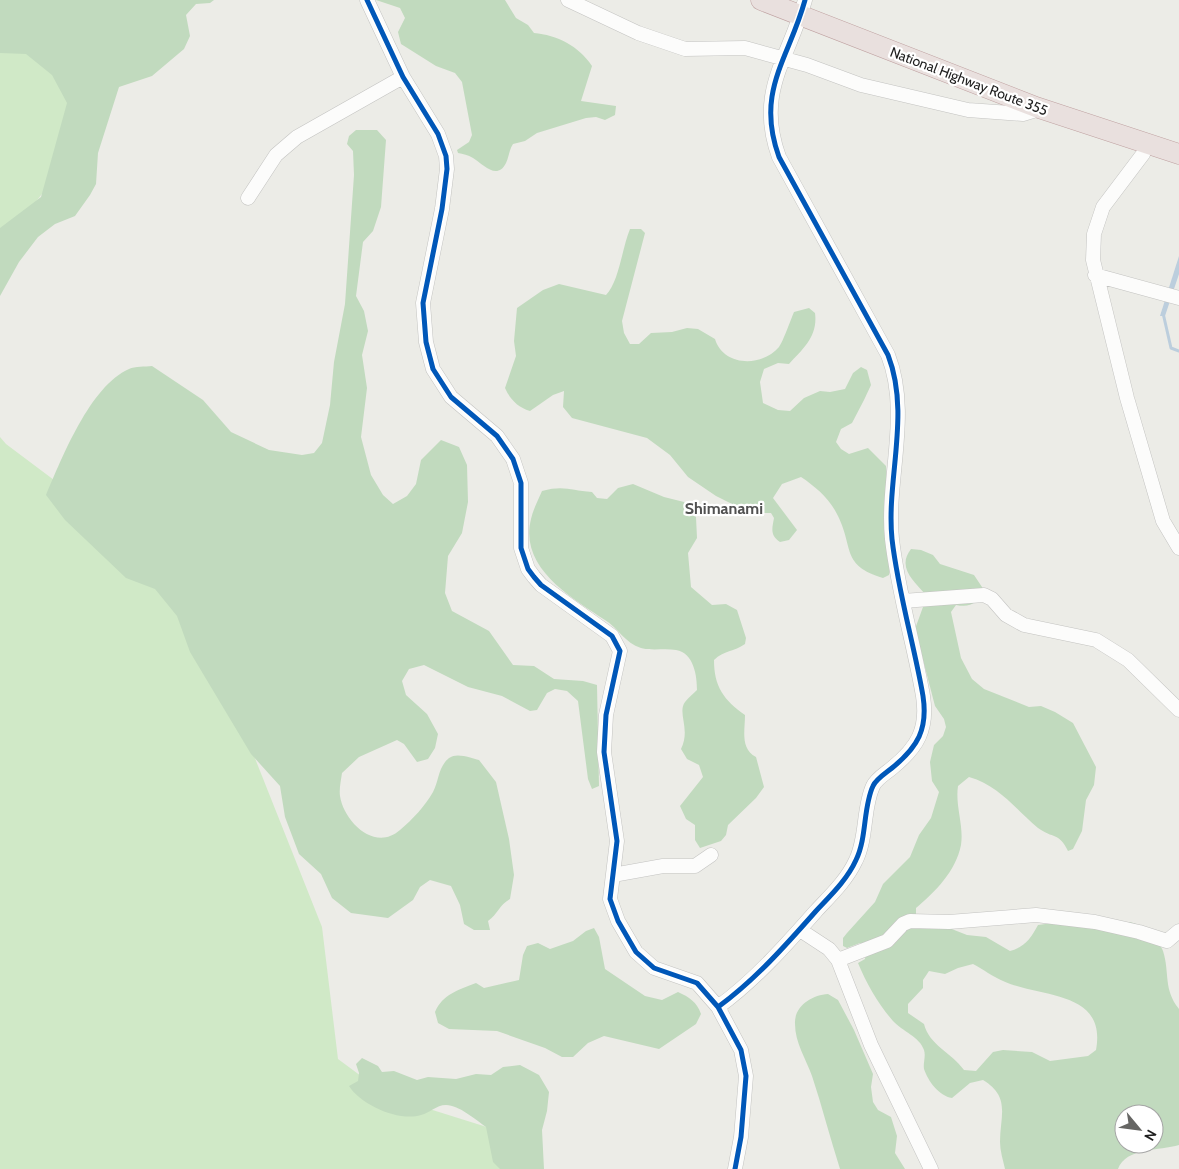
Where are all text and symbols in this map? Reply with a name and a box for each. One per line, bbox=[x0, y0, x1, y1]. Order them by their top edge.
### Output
street label: National Highway Route 355 bbox=[888, 43, 1050, 119]
district label: Shimanami bbox=[685, 499, 763, 518]
north arrow bbox=[1114, 1104, 1164, 1154]
text: N bbox=[1140, 1127, 1161, 1144]

